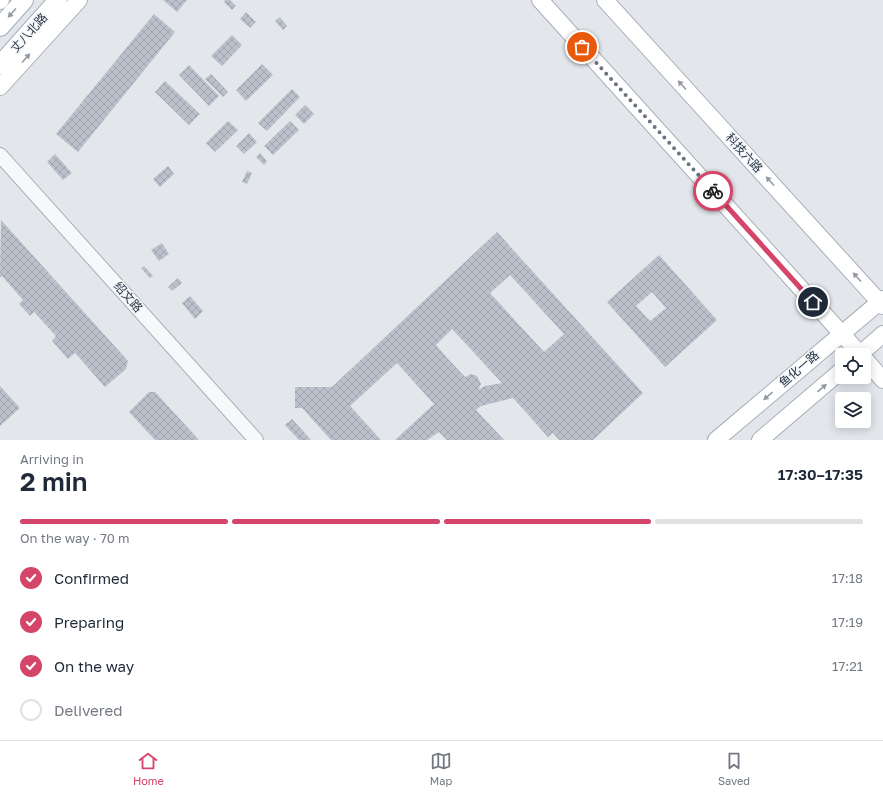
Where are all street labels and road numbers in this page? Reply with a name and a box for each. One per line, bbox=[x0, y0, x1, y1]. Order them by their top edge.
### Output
street label: 丈八北路 bbox=[7, 10, 50, 56]
street label: 科技六路 bbox=[723, 130, 766, 176]
street label: 绍文路 bbox=[111, 278, 146, 315]
street label: 鱼化一路 bbox=[776, 347, 822, 390]

